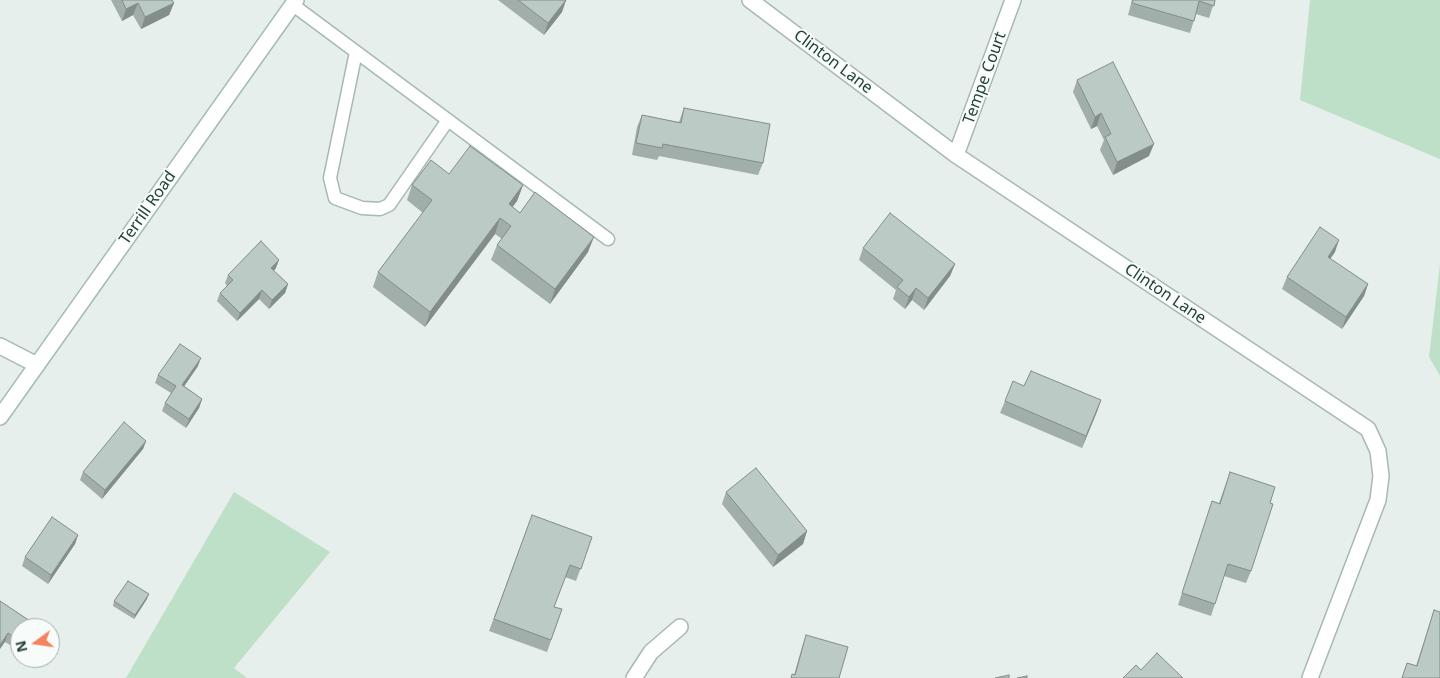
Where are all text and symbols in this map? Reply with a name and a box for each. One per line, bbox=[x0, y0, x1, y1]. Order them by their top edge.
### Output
street label: Clinton Lane bbox=[790, 26, 876, 98]
street label: Tempe Court bbox=[959, 29, 1011, 127]
street label: Terrill Road bbox=[116, 168, 180, 248]
street label: Clinton Lane bbox=[1121, 260, 1209, 328]
north arrow bbox=[10, 618, 60, 668]
text: N bbox=[10, 639, 32, 654]

